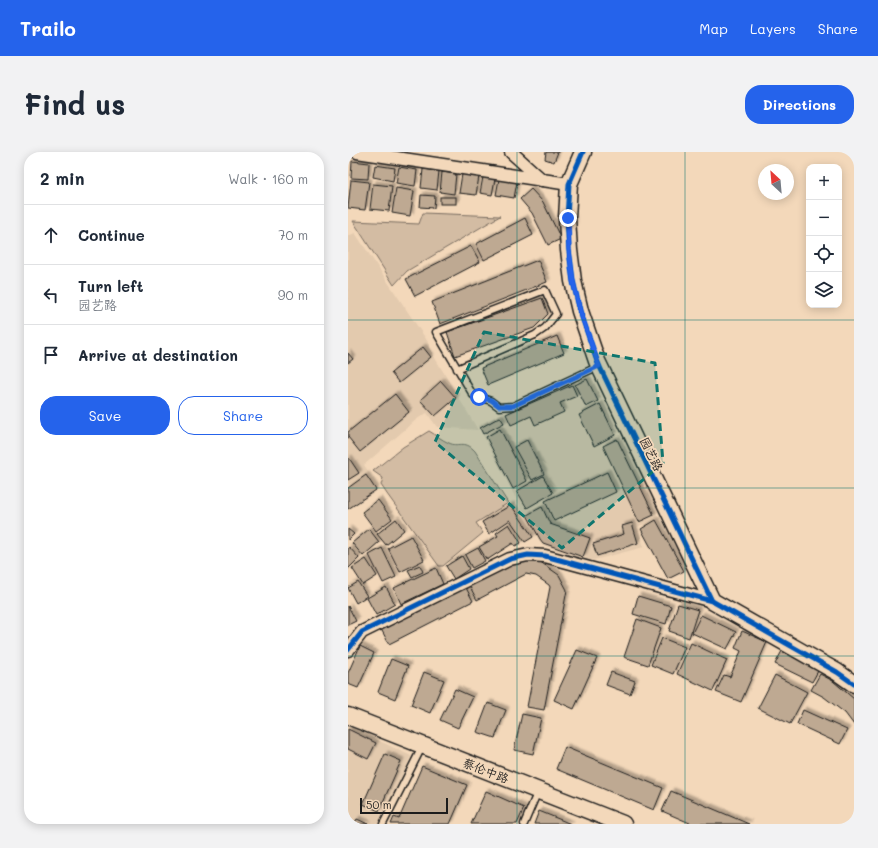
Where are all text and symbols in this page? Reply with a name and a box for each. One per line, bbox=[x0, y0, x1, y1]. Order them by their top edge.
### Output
text: Trailo bbox=[20, 16, 76, 41]
text: Map bbox=[699, 19, 728, 38]
text: Layers bbox=[750, 19, 796, 38]
text: Share bbox=[818, 19, 858, 38]
button: Directions bbox=[745, 85, 854, 124]
text: Find us bbox=[24, 86, 125, 122]
north arrow bbox=[758, 164, 794, 200]
map controls bbox=[806, 164, 842, 308]
button: + bbox=[806, 164, 842, 200]
text: 2 min bbox=[40, 167, 85, 189]
text: Walk · 160 m bbox=[228, 170, 308, 187]
button: − bbox=[806, 200, 842, 236]
route end bbox=[559, 209, 577, 227]
icon: ahead bbox=[40, 224, 62, 246]
text: Continue bbox=[78, 225, 145, 245]
text: 70 m bbox=[278, 226, 308, 243]
button: locate bbox=[806, 236, 842, 272]
button: layers bbox=[806, 272, 842, 308]
text: Turn left bbox=[78, 276, 143, 296]
icon: left bbox=[40, 284, 62, 306]
text: 90 m bbox=[278, 286, 308, 303]
text: 园艺路 bbox=[78, 296, 117, 313]
icon: arrive bbox=[40, 344, 62, 366]
text: Arrive at destination bbox=[78, 345, 238, 365]
route start bbox=[470, 388, 488, 406]
button: Save bbox=[40, 396, 170, 435]
button: Share bbox=[178, 396, 308, 435]
street label: 园艺路 bbox=[637, 434, 667, 474]
street label: 蔡伦中路 bbox=[461, 754, 511, 786]
scale bar bbox=[360, 796, 448, 815]
text: 50 m bbox=[366, 797, 392, 812]

